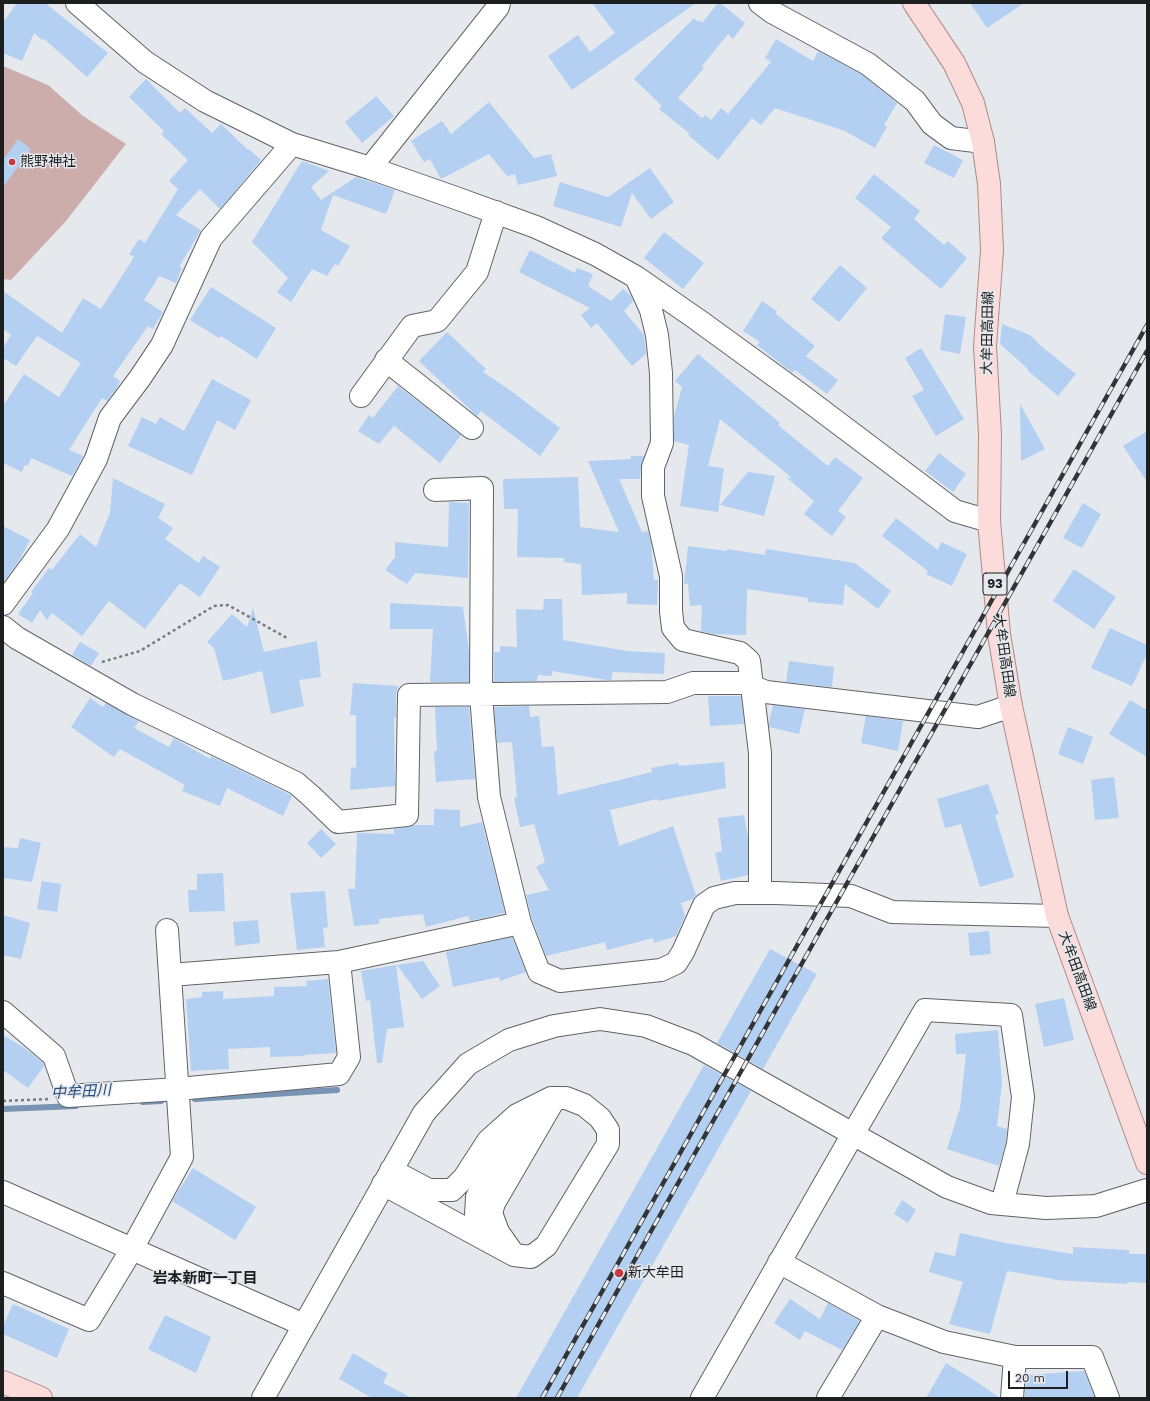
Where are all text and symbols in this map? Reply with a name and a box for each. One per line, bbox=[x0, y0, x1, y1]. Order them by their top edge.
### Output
place label: 熊野神社 bbox=[20, 154, 76, 170]
marker: 熊野神社 bbox=[7, 157, 17, 167]
street label: 大牟田高田線 bbox=[979, 291, 997, 375]
road number: 93 bbox=[983, 573, 1007, 595]
street label: 大牟田高田線 bbox=[990, 613, 1018, 699]
street label: 大牟田高田線 bbox=[1055, 929, 1099, 1013]
water label: 中牟田川 bbox=[51, 1081, 111, 1103]
place label: 新大牟田 bbox=[628, 1265, 684, 1281]
marker: 新大牟田 bbox=[613, 1267, 625, 1279]
district label: 岩本新町一丁目 bbox=[153, 1270, 257, 1288]
scale bar bbox=[1010, 1363, 1070, 1389]
text: 20 m bbox=[1015, 1371, 1045, 1385]

